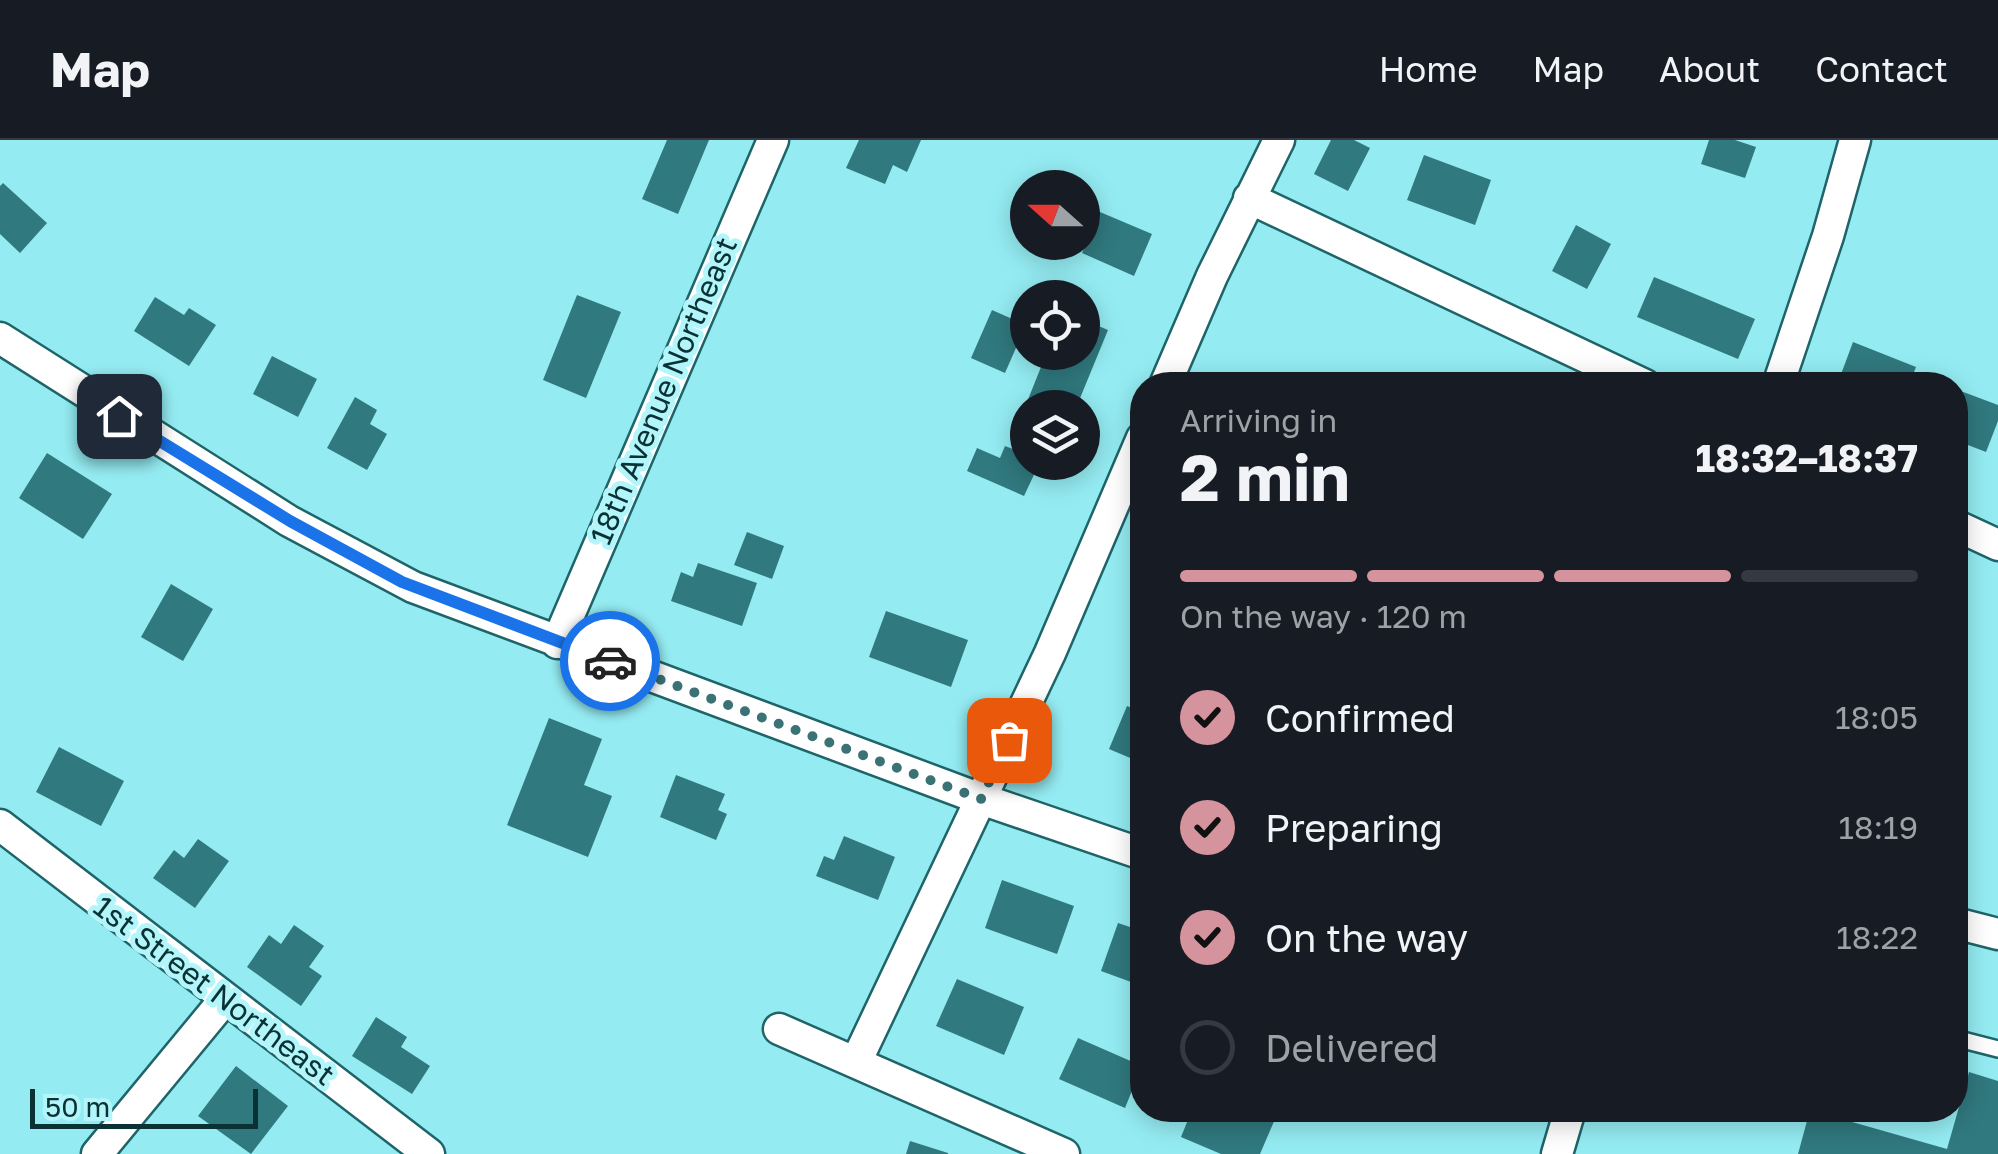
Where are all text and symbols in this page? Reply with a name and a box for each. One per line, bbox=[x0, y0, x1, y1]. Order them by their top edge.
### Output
text: Map bbox=[50, 40, 150, 98]
text: Home bbox=[1379, 48, 1478, 90]
text: Map bbox=[1533, 48, 1604, 90]
text: About bbox=[1659, 48, 1760, 90]
text: Contact bbox=[1815, 48, 1948, 90]
north arrow bbox=[1010, 170, 1100, 260]
map controls bbox=[1010, 170, 1100, 480]
street label: 18th Avenue Northeast bbox=[582, 232, 744, 550]
button: locate bbox=[1010, 280, 1100, 370]
pin bbox=[77, 374, 162, 459]
icon: home bbox=[92, 389, 147, 444]
button: layers bbox=[1010, 390, 1100, 480]
text: Arriving in bbox=[1180, 401, 1337, 439]
text: 18:32–18:37 bbox=[1696, 435, 1918, 480]
text: 2 min bbox=[1180, 437, 1350, 515]
text: On the way · 120 m bbox=[1180, 597, 1467, 635]
courier bbox=[560, 611, 660, 711]
icon: car bbox=[583, 634, 638, 689]
icon: check bbox=[1180, 690, 1235, 745]
text: Confirmed bbox=[1265, 695, 1455, 740]
pin bbox=[967, 698, 1052, 783]
text: 18:05 bbox=[1835, 698, 1918, 736]
icon: bag bbox=[982, 713, 1037, 768]
icon: check bbox=[1180, 800, 1235, 855]
text: Preparing bbox=[1265, 805, 1443, 850]
text: 18:19 bbox=[1838, 808, 1918, 846]
street label: 1st Street Northeast bbox=[87, 888, 342, 1092]
icon: check bbox=[1180, 910, 1235, 965]
text: On the way bbox=[1265, 915, 1468, 960]
text: 18:22 bbox=[1836, 918, 1918, 956]
text: Delivered bbox=[1265, 1025, 1438, 1070]
scale bar bbox=[30, 1084, 258, 1128]
text: 50 m bbox=[45, 1090, 110, 1123]

